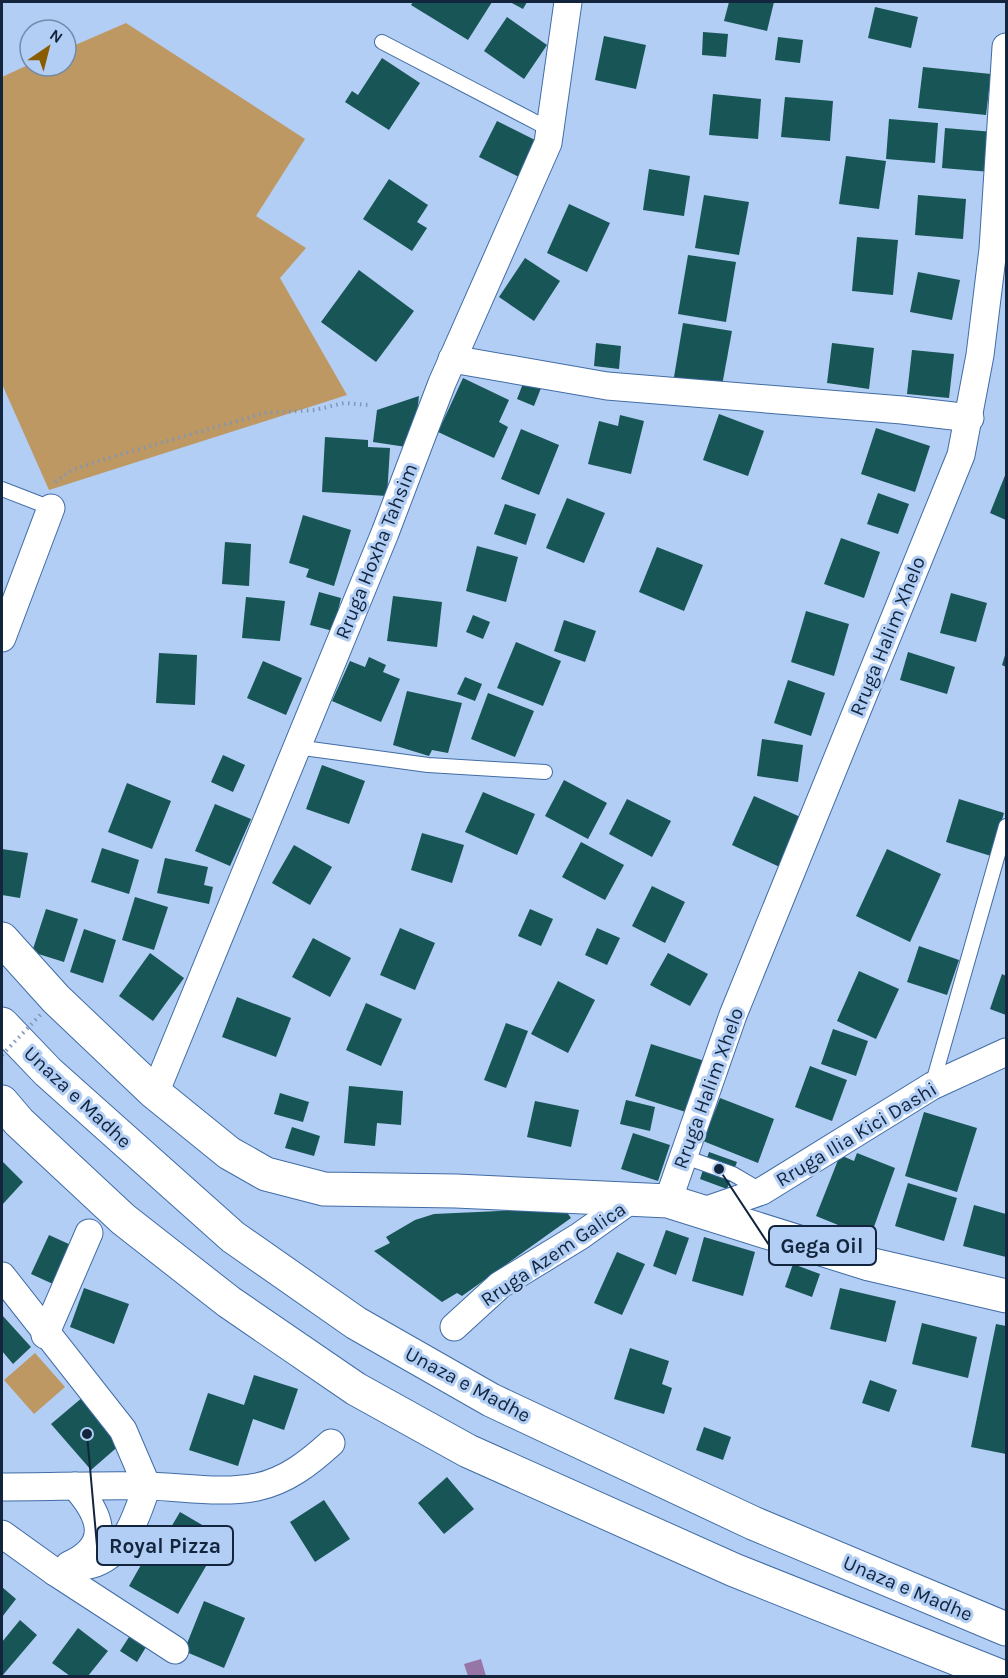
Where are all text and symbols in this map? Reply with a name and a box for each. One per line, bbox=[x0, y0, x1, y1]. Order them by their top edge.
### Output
north arrow bbox=[18, 18, 78, 78]
text: N bbox=[46, 25, 66, 47]
street label: Rruga Hoxha Tahsim bbox=[331, 460, 422, 642]
street label: Rruga Halim Xhelo bbox=[845, 553, 930, 719]
street label: Rruga Halim Xhelo bbox=[669, 1004, 748, 1172]
street label: Unaza e Madhe bbox=[19, 1042, 136, 1153]
street label: Rruga Ilia Kici Dashi bbox=[772, 1077, 941, 1192]
street label: Rruga Azem Galica bbox=[476, 1197, 630, 1312]
callout: Gega Oil bbox=[769, 1226, 876, 1265]
text: Gega Oil bbox=[781, 1234, 863, 1258]
street label: Unaza e Madhe bbox=[401, 1342, 534, 1427]
callout: Royal Pizza bbox=[97, 1526, 233, 1565]
text: Royal Pizza bbox=[109, 1534, 221, 1558]
street label: Unaza e Madhe bbox=[840, 1551, 976, 1626]

